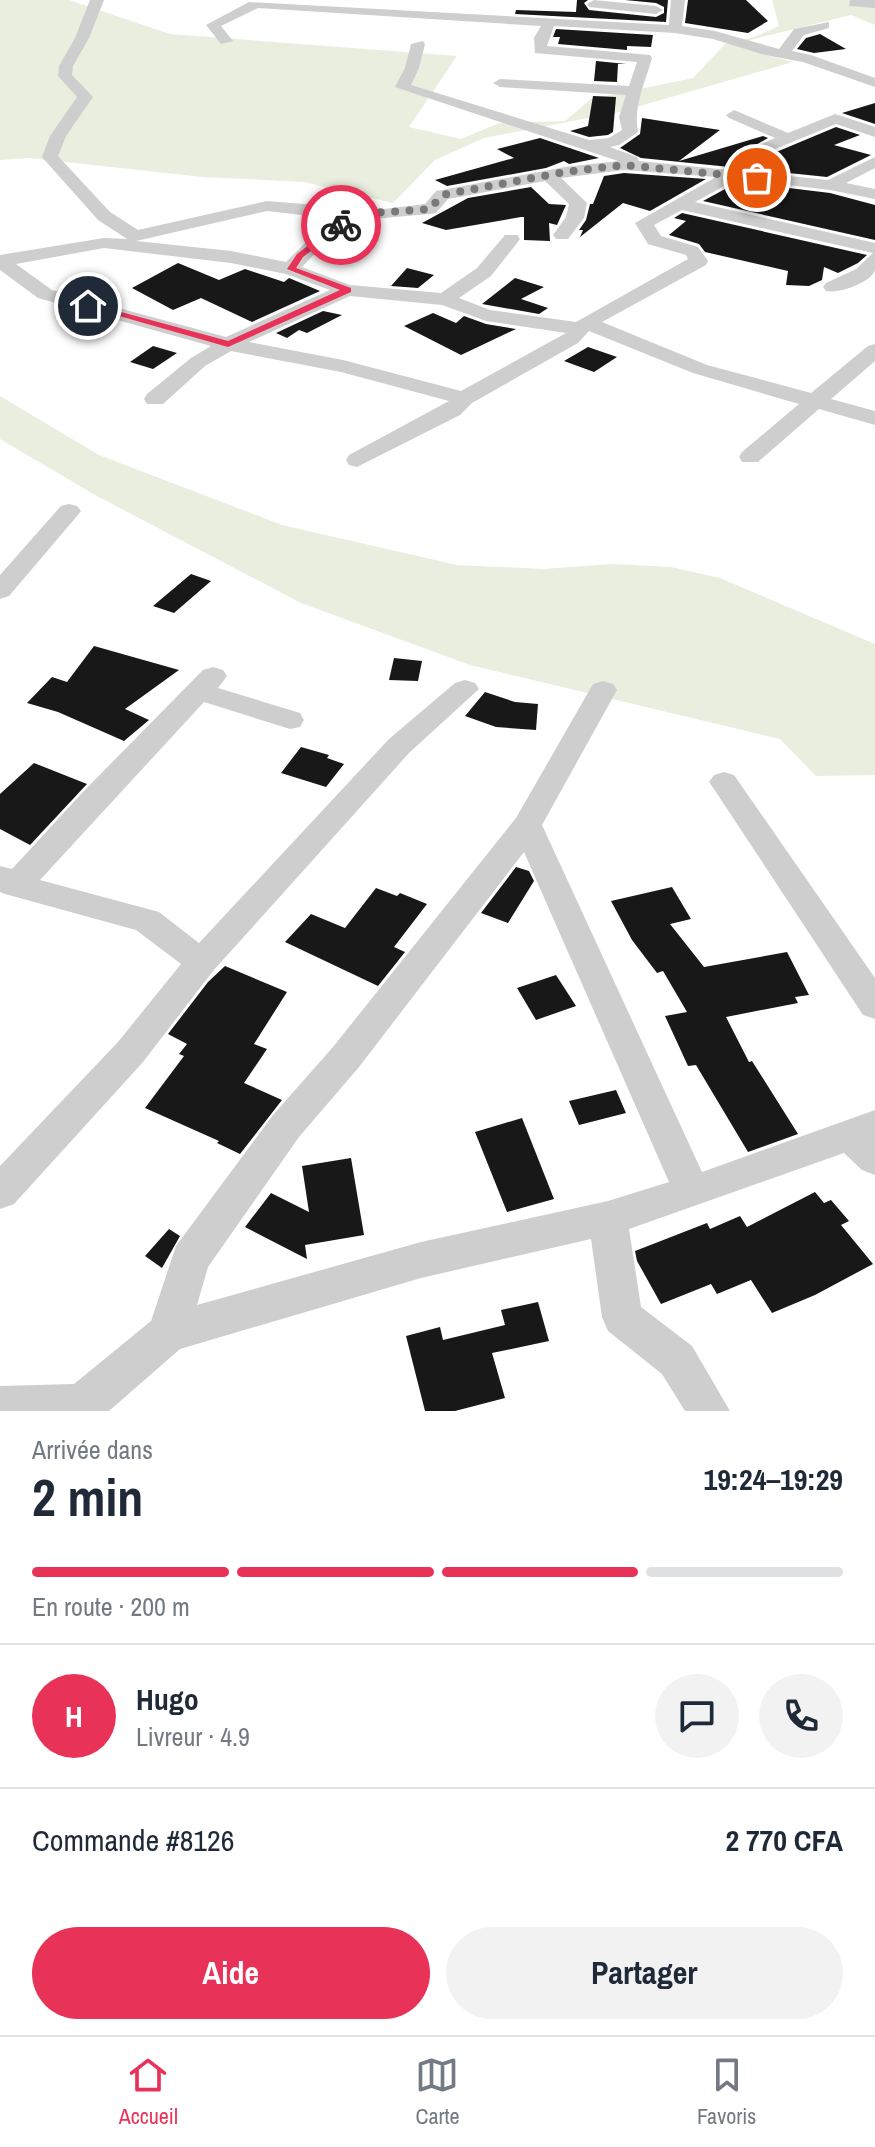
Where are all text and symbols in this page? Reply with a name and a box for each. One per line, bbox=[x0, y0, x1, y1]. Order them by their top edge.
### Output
pin bbox=[723, 144, 791, 212]
icon: bag bbox=[735, 156, 779, 200]
courier bbox=[301, 185, 381, 265]
icon: bike bbox=[319, 203, 363, 247]
pin bbox=[54, 272, 122, 340]
icon: home bbox=[66, 284, 110, 328]
text: Arrivée dans bbox=[32, 1432, 153, 1467]
text: 19:24–19:29 bbox=[704, 1459, 843, 1499]
text: 2 min bbox=[32, 1462, 143, 1532]
text: En route · 200 m bbox=[32, 1589, 190, 1624]
button: chat bbox=[655, 1674, 739, 1758]
button: phone bbox=[759, 1674, 843, 1758]
text: Hugo bbox=[136, 1679, 199, 1719]
text: H bbox=[65, 1696, 83, 1736]
text: Livreur · 4.9 bbox=[136, 1719, 250, 1754]
text: Commande #8126 bbox=[32, 1820, 234, 1860]
text: 2 770 CFA bbox=[725, 1820, 843, 1860]
button: Aide bbox=[32, 1927, 430, 2019]
button: Partager bbox=[446, 1927, 843, 2019]
tab: Accueil bbox=[119, 2053, 178, 2131]
tab: Carte bbox=[415, 2053, 460, 2131]
tab: Favoris bbox=[697, 2053, 756, 2131]

